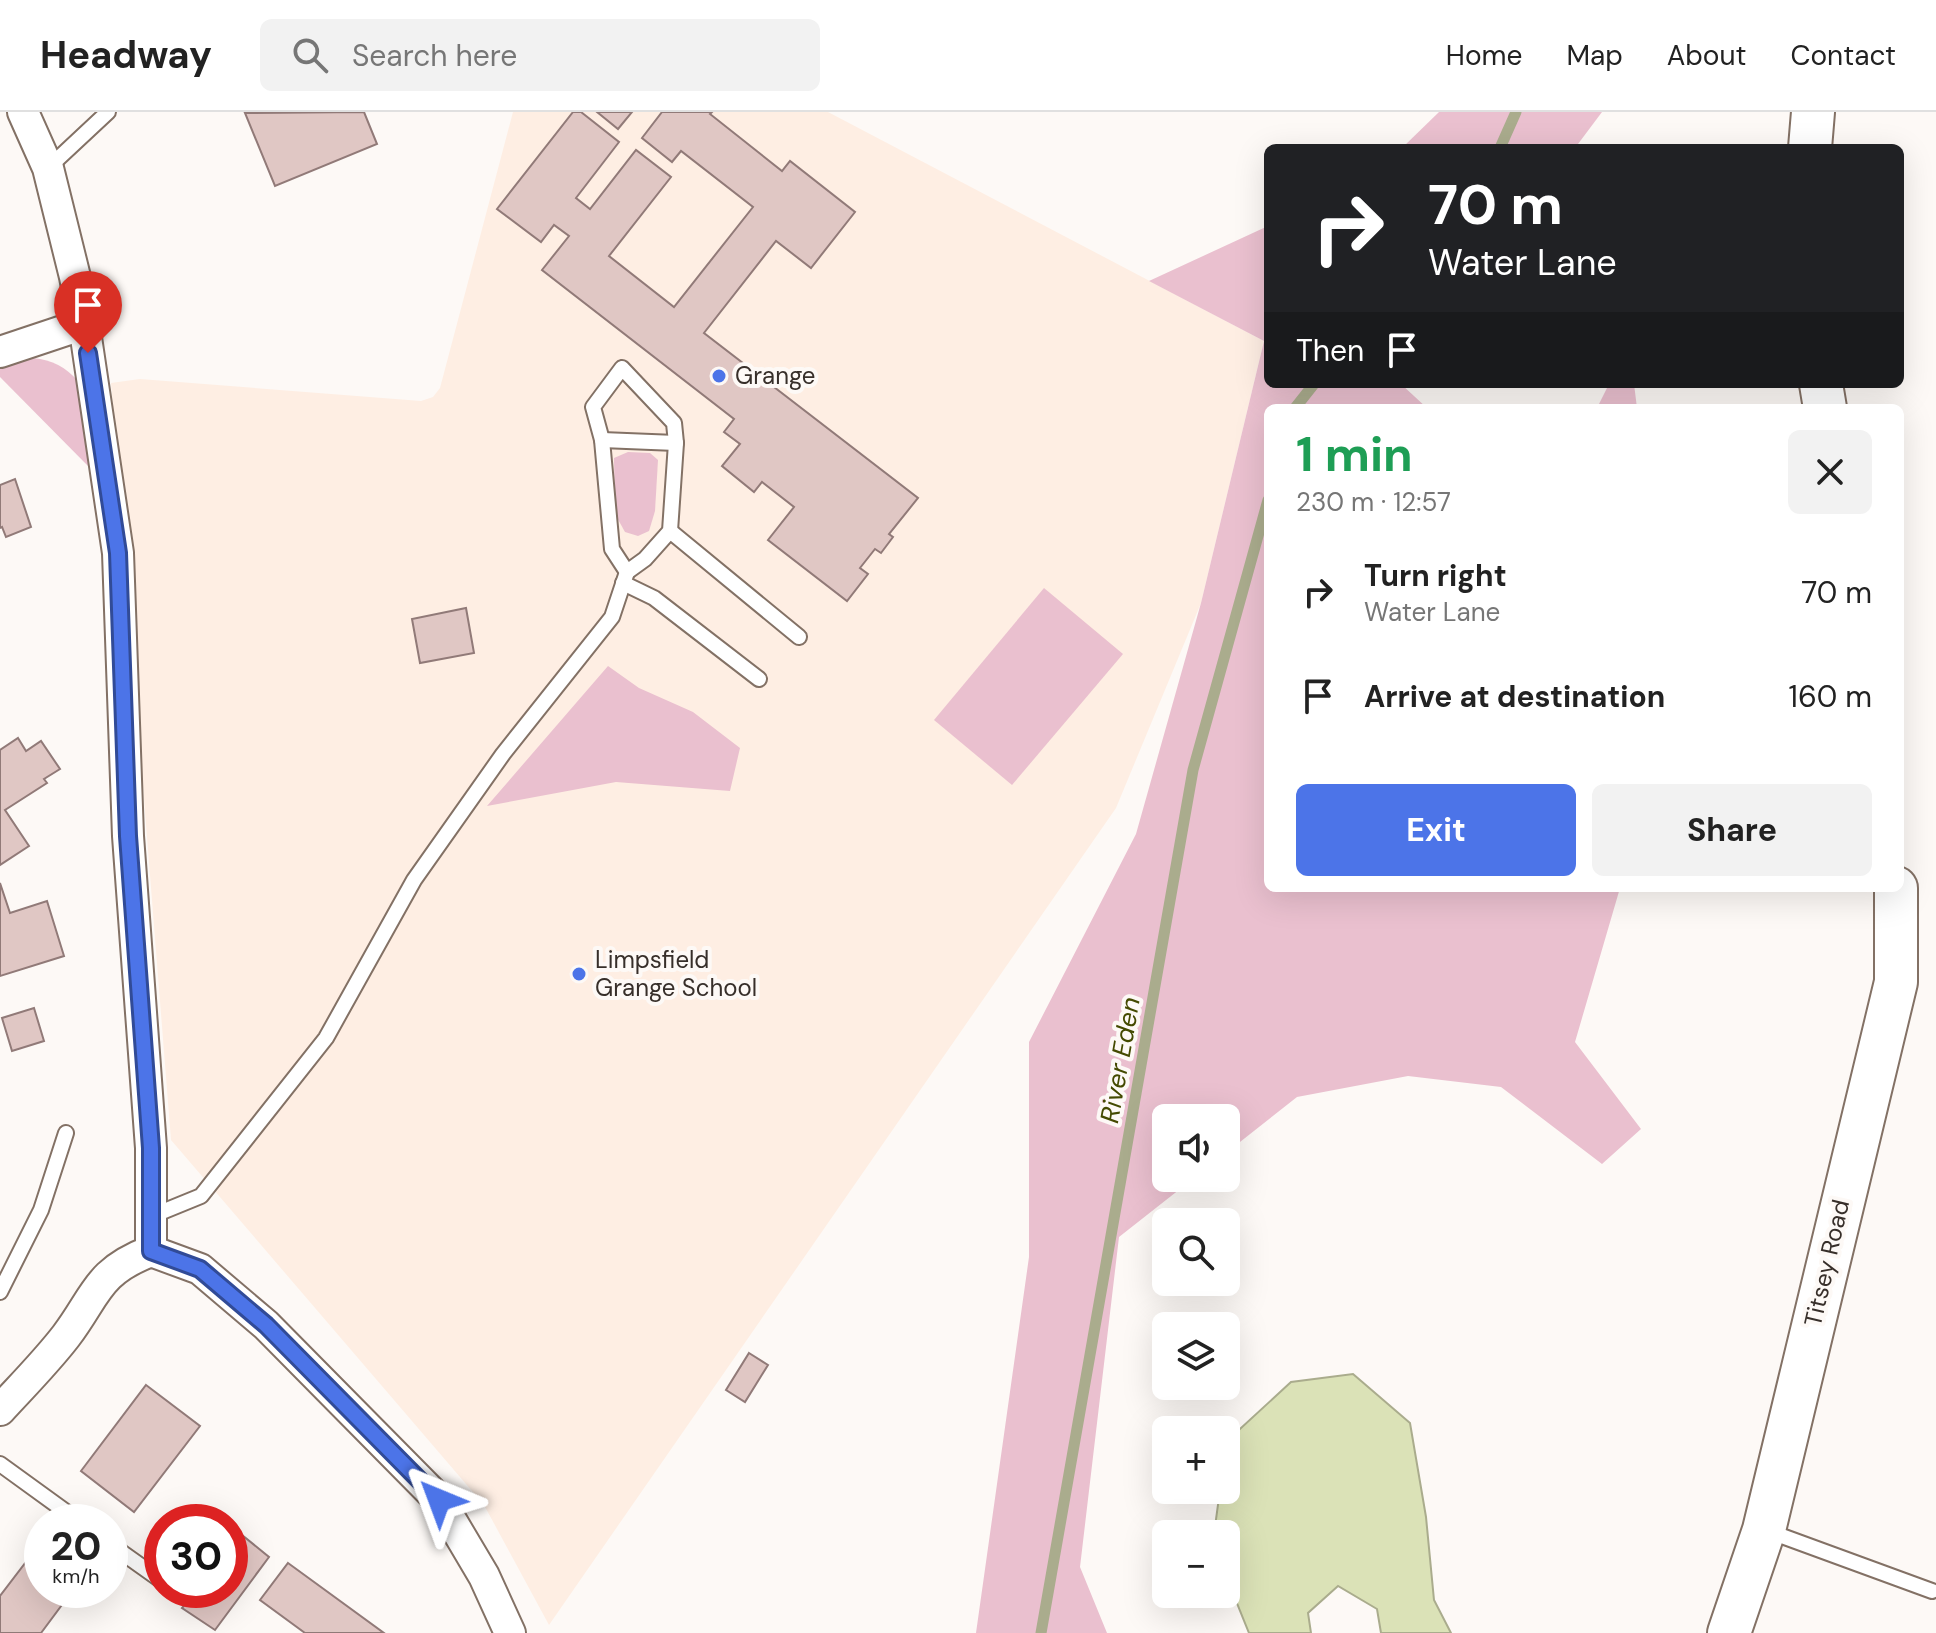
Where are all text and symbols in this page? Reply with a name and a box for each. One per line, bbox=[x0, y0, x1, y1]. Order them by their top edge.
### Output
search box bbox=[260, 19, 820, 91]
text: Headway bbox=[40, 30, 212, 80]
icon: search bbox=[288, 33, 332, 77]
text: Search here bbox=[352, 36, 517, 75]
text: Home bbox=[1446, 37, 1522, 74]
text: Map bbox=[1566, 37, 1623, 74]
text: About bbox=[1667, 37, 1746, 74]
text: Contact bbox=[1790, 37, 1896, 74]
text: 70 m bbox=[1428, 168, 1563, 241]
icon: right bbox=[1296, 176, 1400, 280]
text: Water Lane bbox=[1428, 239, 1617, 286]
pin bbox=[54, 271, 122, 353]
icon: arrive bbox=[66, 283, 110, 327]
icon: arrive bbox=[1380, 328, 1424, 372]
text: Then bbox=[1296, 331, 1364, 370]
place label: Grange bbox=[735, 360, 815, 391]
marker: Grange bbox=[710, 367, 728, 385]
text: 1 min bbox=[1296, 423, 1413, 486]
button: close bbox=[1788, 430, 1872, 514]
text: 230 m · 12:57 bbox=[1296, 485, 1451, 519]
text: Turn right bbox=[1364, 556, 1507, 595]
icon: right bbox=[1296, 570, 1340, 614]
text: 70 m bbox=[1801, 573, 1872, 612]
text: Water Lane bbox=[1364, 595, 1500, 629]
icon: arrive bbox=[1296, 674, 1340, 718]
text: Arrive at destination bbox=[1364, 677, 1665, 716]
text: 160 m bbox=[1789, 677, 1872, 716]
button: Exit bbox=[1296, 784, 1576, 876]
button: Share bbox=[1592, 784, 1872, 876]
place label: Limpsfield Grange School bbox=[595, 944, 757, 1003]
marker: Limpsfield Grange School bbox=[570, 965, 588, 983]
water label: River Eden bbox=[1092, 994, 1148, 1126]
map controls bbox=[1152, 1104, 1240, 1608]
button: sound bbox=[1152, 1104, 1240, 1192]
street label: Titsey Road bbox=[1797, 1196, 1856, 1329]
button: search bbox=[1152, 1208, 1240, 1296]
button: layers bbox=[1152, 1312, 1240, 1400]
button: + bbox=[1152, 1416, 1240, 1504]
position arrow bbox=[397, 1458, 481, 1542]
speed limit sign: 30 bbox=[144, 1504, 248, 1608]
text: 20 bbox=[50, 1520, 102, 1572]
button: − bbox=[1152, 1520, 1240, 1608]
text: km/h bbox=[52, 1563, 100, 1589]

